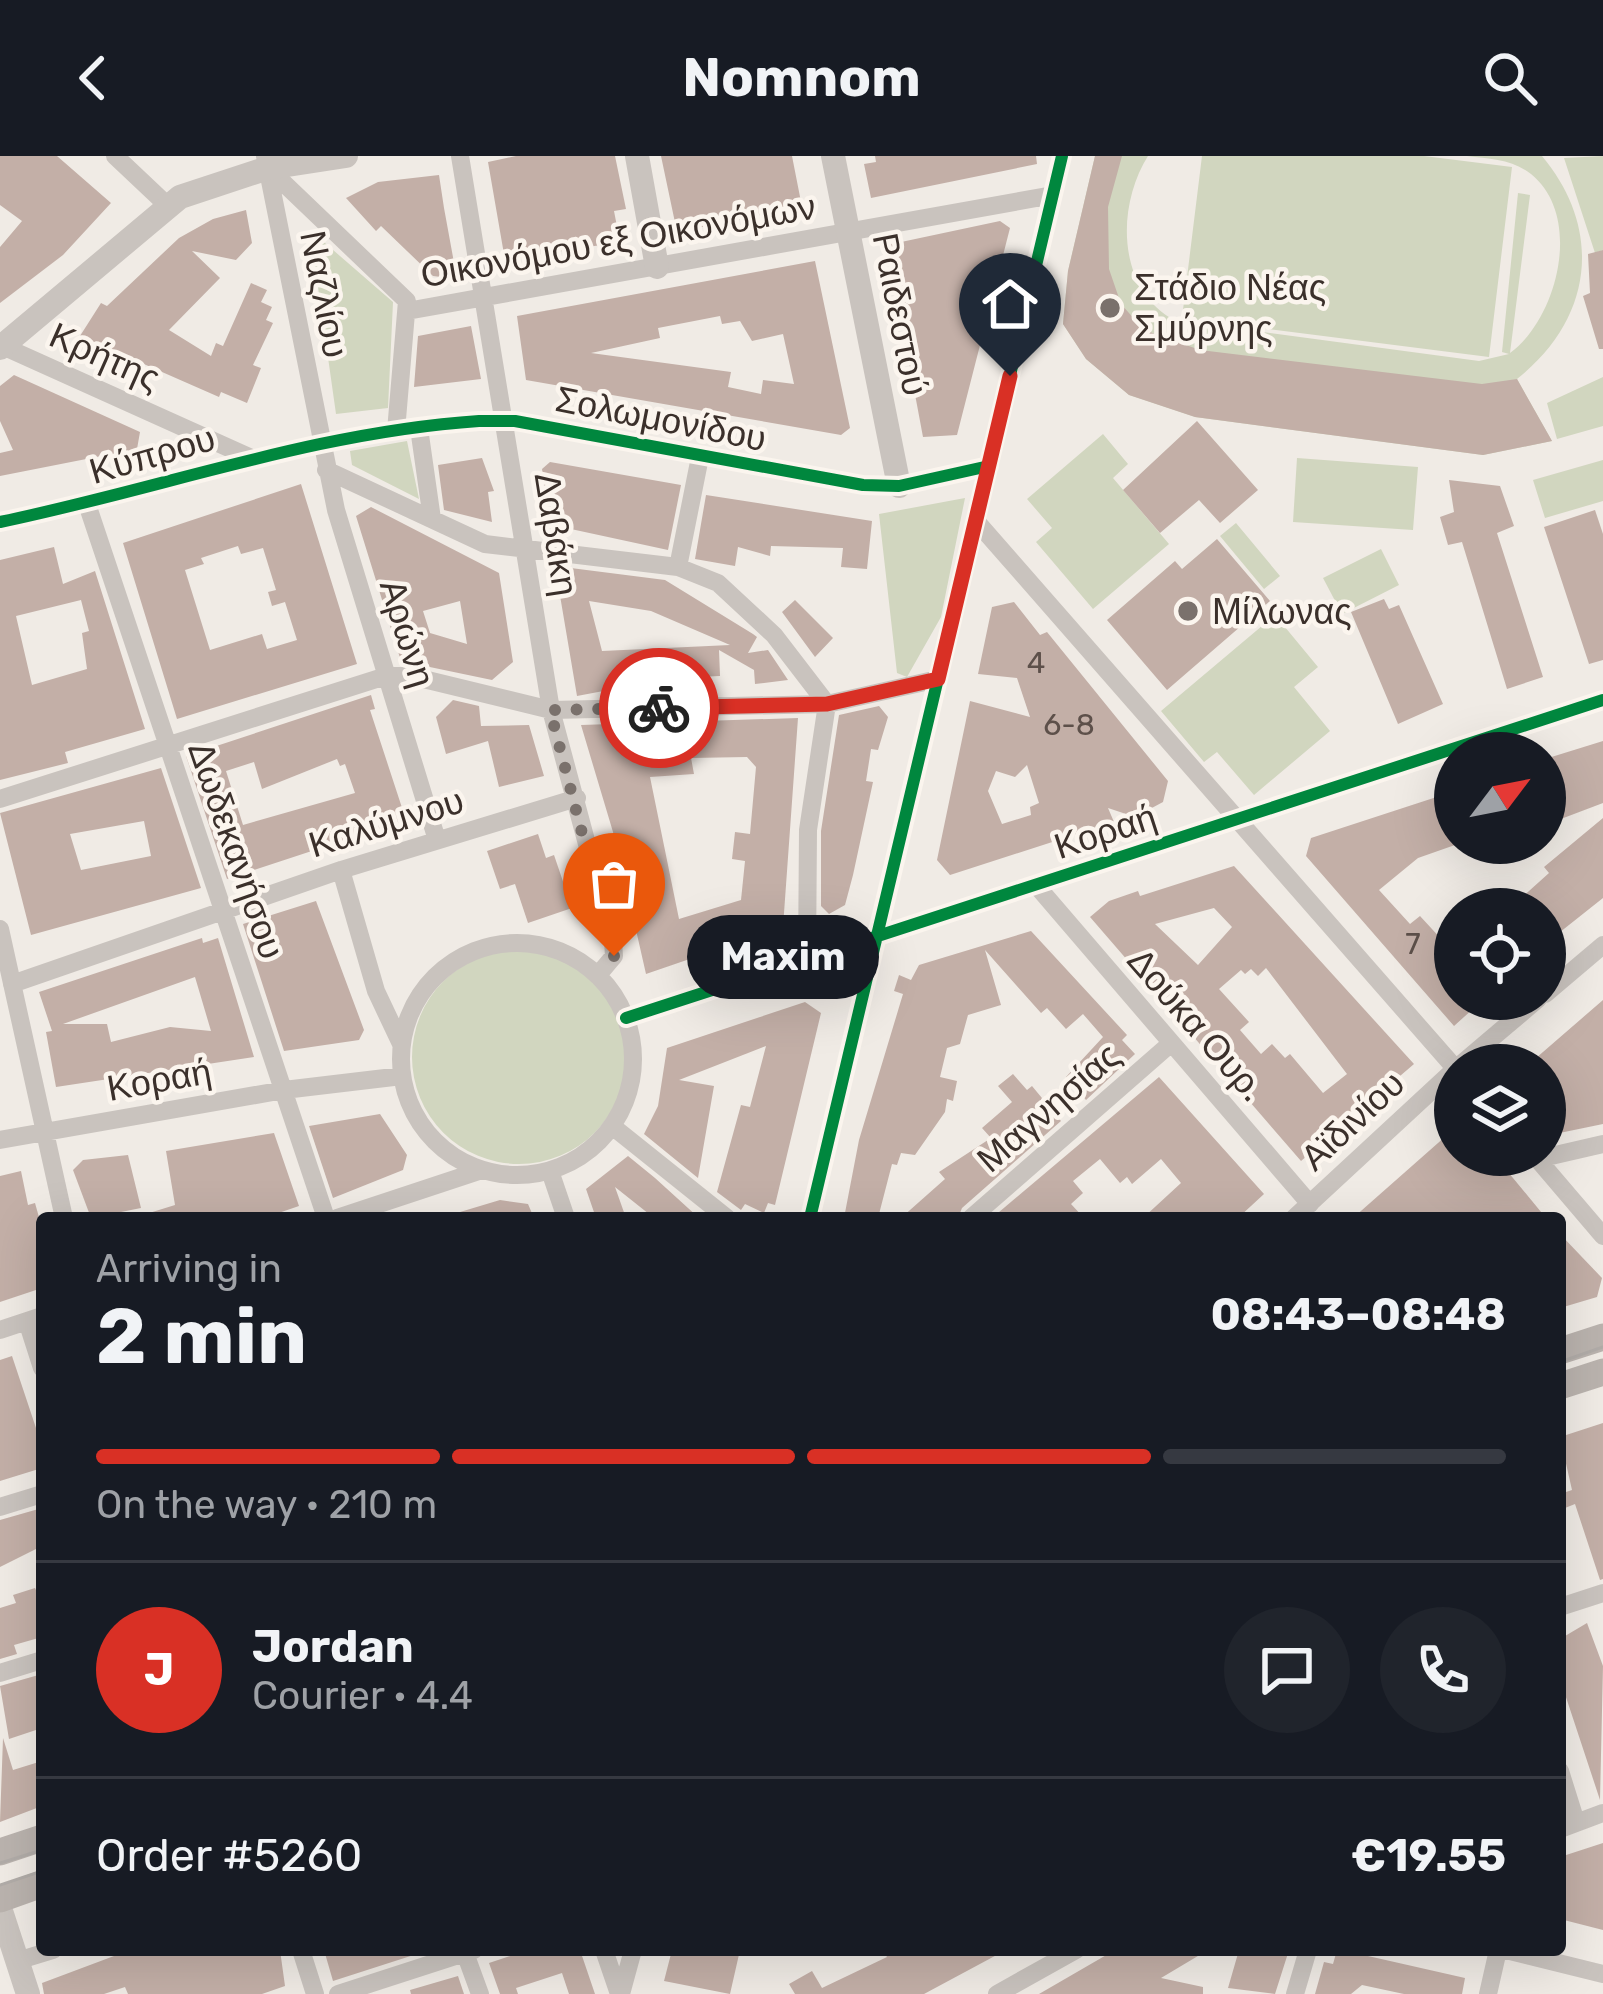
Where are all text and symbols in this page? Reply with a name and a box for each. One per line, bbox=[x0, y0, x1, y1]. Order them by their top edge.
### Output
icon: back bbox=[60, 45, 126, 111]
icon: search bbox=[1477, 45, 1543, 111]
text: Nomnom bbox=[682, 46, 921, 110]
street label: Οικονόμου εξ Οικονόμων bbox=[417, 185, 819, 296]
street label: Ναζλίου bbox=[291, 227, 358, 361]
street label: Ραιδεστού bbox=[864, 229, 937, 399]
pin bbox=[959, 253, 1061, 376]
place label: Στάδιο Νέας Σμύρνης bbox=[1134, 266, 1326, 350]
icon: home bbox=[977, 271, 1043, 337]
marker: Στάδιο Νέας Σμύρνης bbox=[1097, 295, 1123, 321]
street label: Κρήτης bbox=[43, 313, 167, 400]
street label: Σολωμονίδου bbox=[552, 377, 770, 460]
street label: Κύπρου bbox=[84, 416, 220, 493]
street label: Δαβάκη bbox=[526, 469, 587, 599]
street label: Αρώνη bbox=[371, 574, 444, 692]
place label: Μίλωνας bbox=[1212, 590, 1352, 633]
marker: Μίλωνας bbox=[1175, 598, 1201, 624]
house number: 4 bbox=[1027, 645, 1045, 681]
courier bbox=[599, 648, 719, 768]
icon: bike bbox=[626, 675, 692, 741]
house number: 6-8 bbox=[1043, 707, 1095, 743]
north arrow bbox=[1434, 732, 1566, 864]
map controls bbox=[1434, 732, 1566, 1176]
street label: Δωδεκανήσου bbox=[179, 736, 294, 964]
street label: Καλύμνου bbox=[304, 779, 469, 866]
street label: Κοραή bbox=[1049, 795, 1162, 868]
pin bbox=[563, 833, 665, 956]
icon: bag bbox=[581, 851, 647, 917]
button: locate bbox=[1434, 888, 1566, 1020]
callout: Maxim bbox=[686, 914, 878, 998]
house number: 7 bbox=[1405, 926, 1421, 962]
text: Maxim bbox=[720, 934, 846, 980]
street label: Δούκα Ουρ. bbox=[1119, 939, 1275, 1109]
street label: Μαγνησίας bbox=[968, 1034, 1129, 1181]
button: layers bbox=[1434, 1044, 1566, 1176]
street label: Κοραή bbox=[104, 1049, 214, 1110]
street label: Αϊδινίου bbox=[1292, 1062, 1413, 1179]
text: Arriving in bbox=[96, 1246, 282, 1292]
text: 08:43–08:48 bbox=[1210, 1288, 1506, 1341]
text: 2 min bbox=[96, 1290, 307, 1383]
text: On the way · 210 m bbox=[96, 1482, 437, 1528]
button: chat bbox=[1224, 1607, 1350, 1733]
button: phone bbox=[1380, 1607, 1506, 1733]
text: Jordan bbox=[252, 1620, 414, 1673]
text: J bbox=[144, 1643, 174, 1696]
text: Courier · 4.4 bbox=[252, 1673, 473, 1719]
text: Order #5260 bbox=[96, 1829, 362, 1882]
text: €19.55 bbox=[1351, 1829, 1506, 1882]

